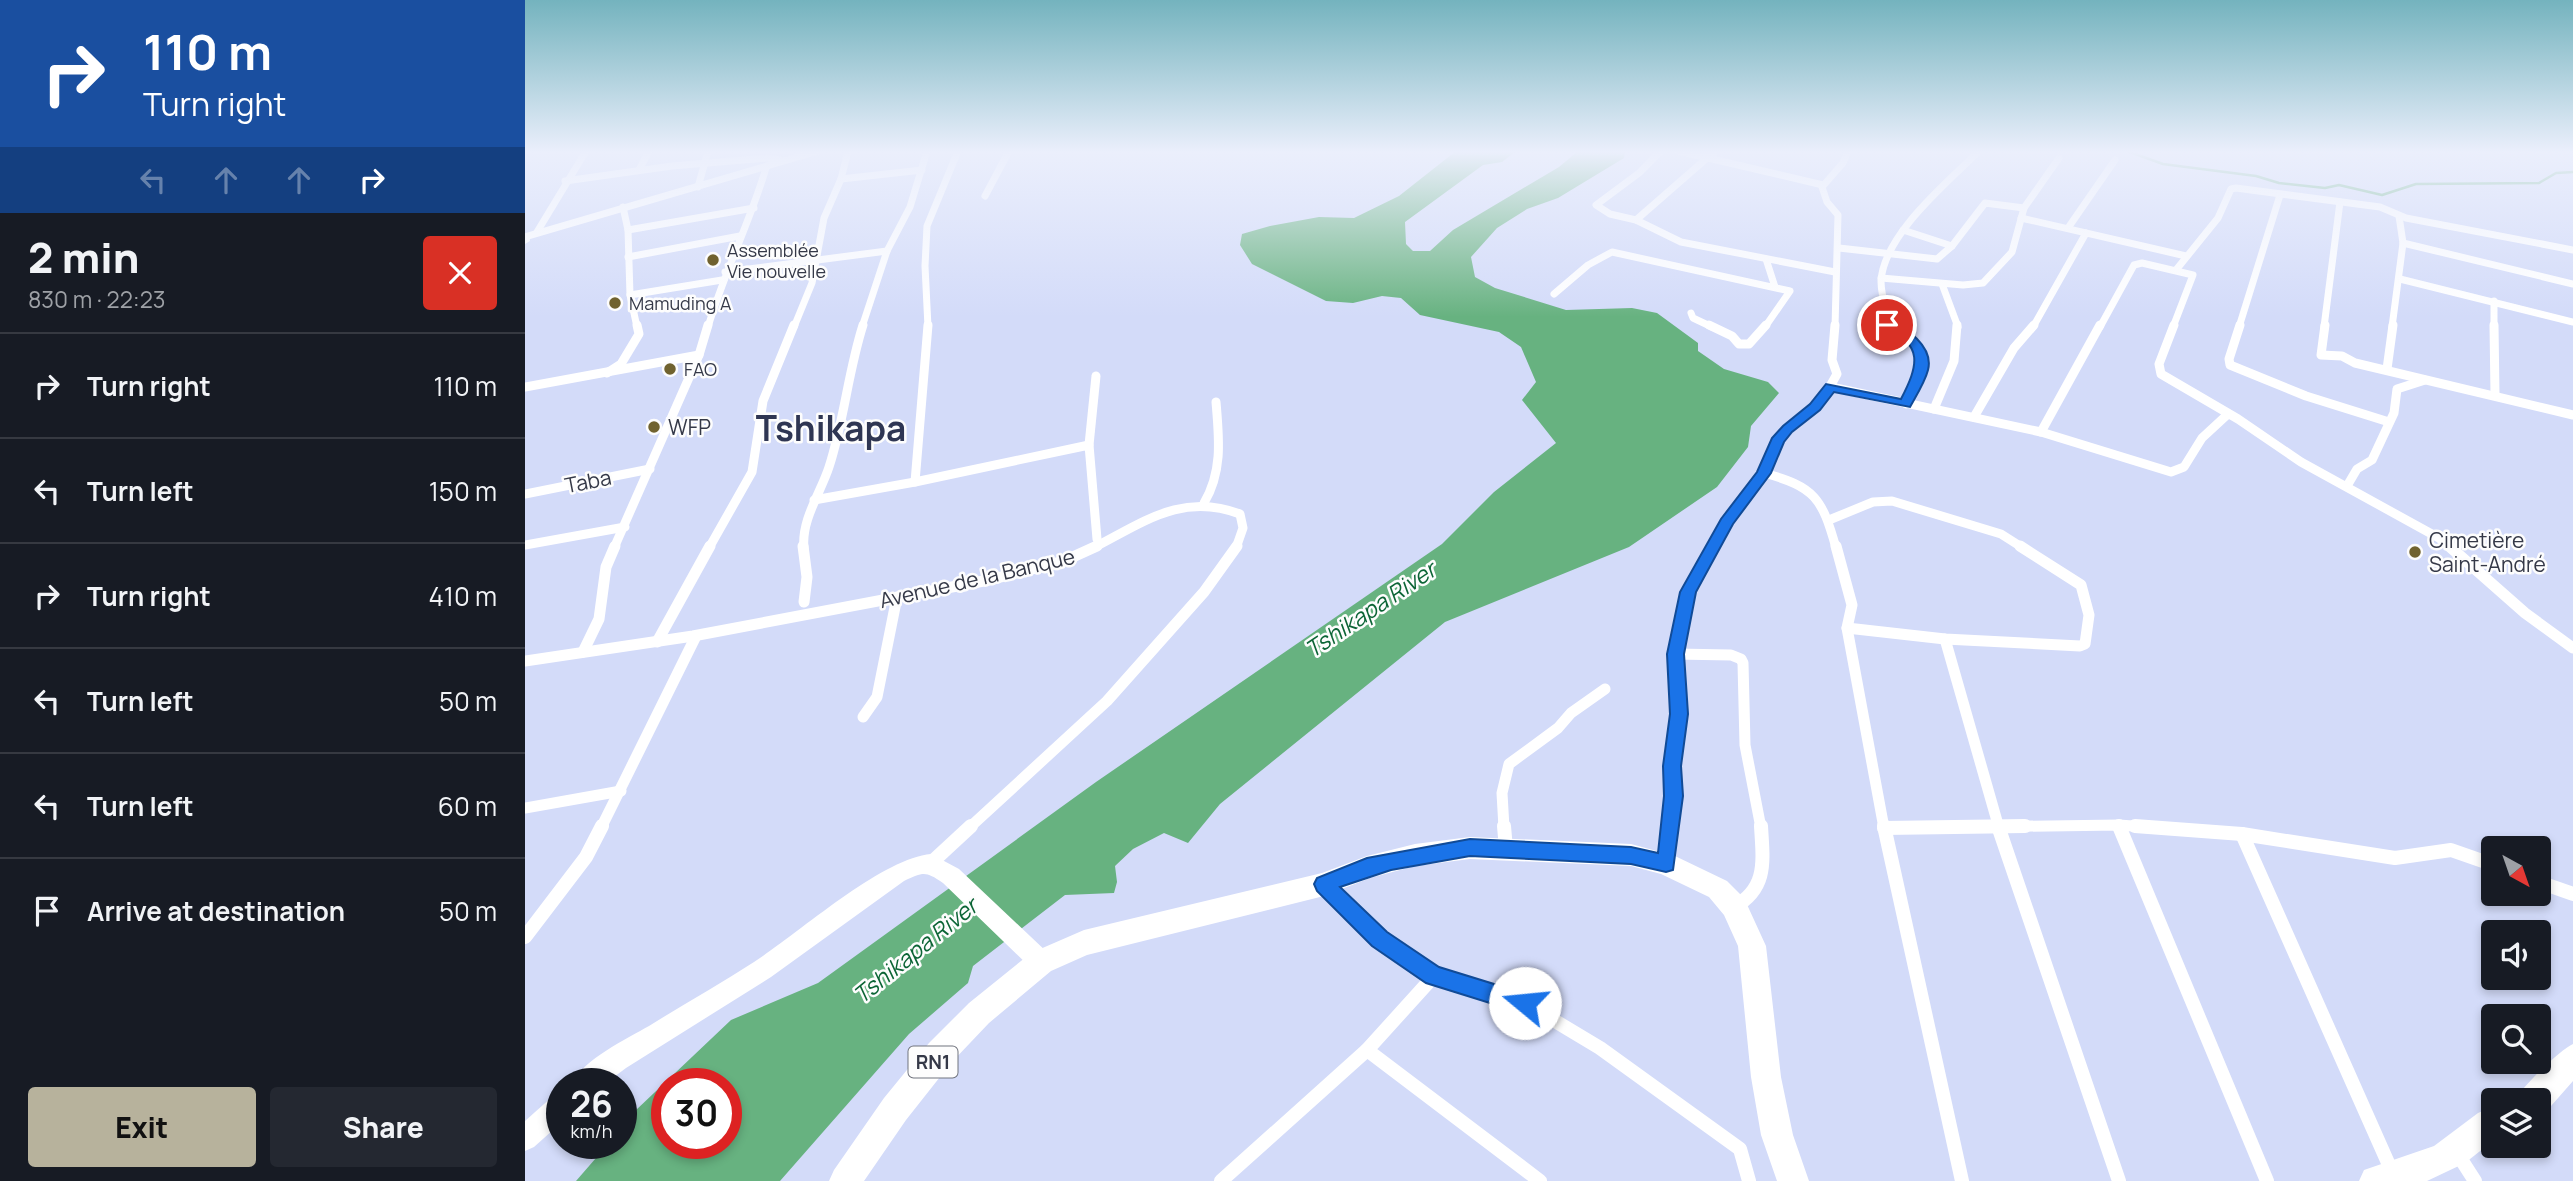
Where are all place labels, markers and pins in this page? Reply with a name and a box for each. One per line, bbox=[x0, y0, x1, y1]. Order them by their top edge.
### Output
place label: Assemblée Vie nouvelle bbox=[727, 238, 826, 283]
marker: Assemblée Vie nouvelle bbox=[705, 252, 721, 268]
place label: Mamuding A bbox=[629, 291, 732, 315]
marker: Mamuding A bbox=[607, 295, 623, 311]
pin bbox=[1857, 295, 1917, 355]
place label: FAO bbox=[684, 357, 717, 381]
marker: FAO bbox=[662, 361, 678, 377]
place label: WFP bbox=[668, 413, 711, 441]
marker: WFP bbox=[646, 419, 662, 435]
place label: Cimetière Saint-André bbox=[2429, 526, 2546, 578]
marker: Cimetière Saint-André bbox=[2407, 544, 2423, 560]

